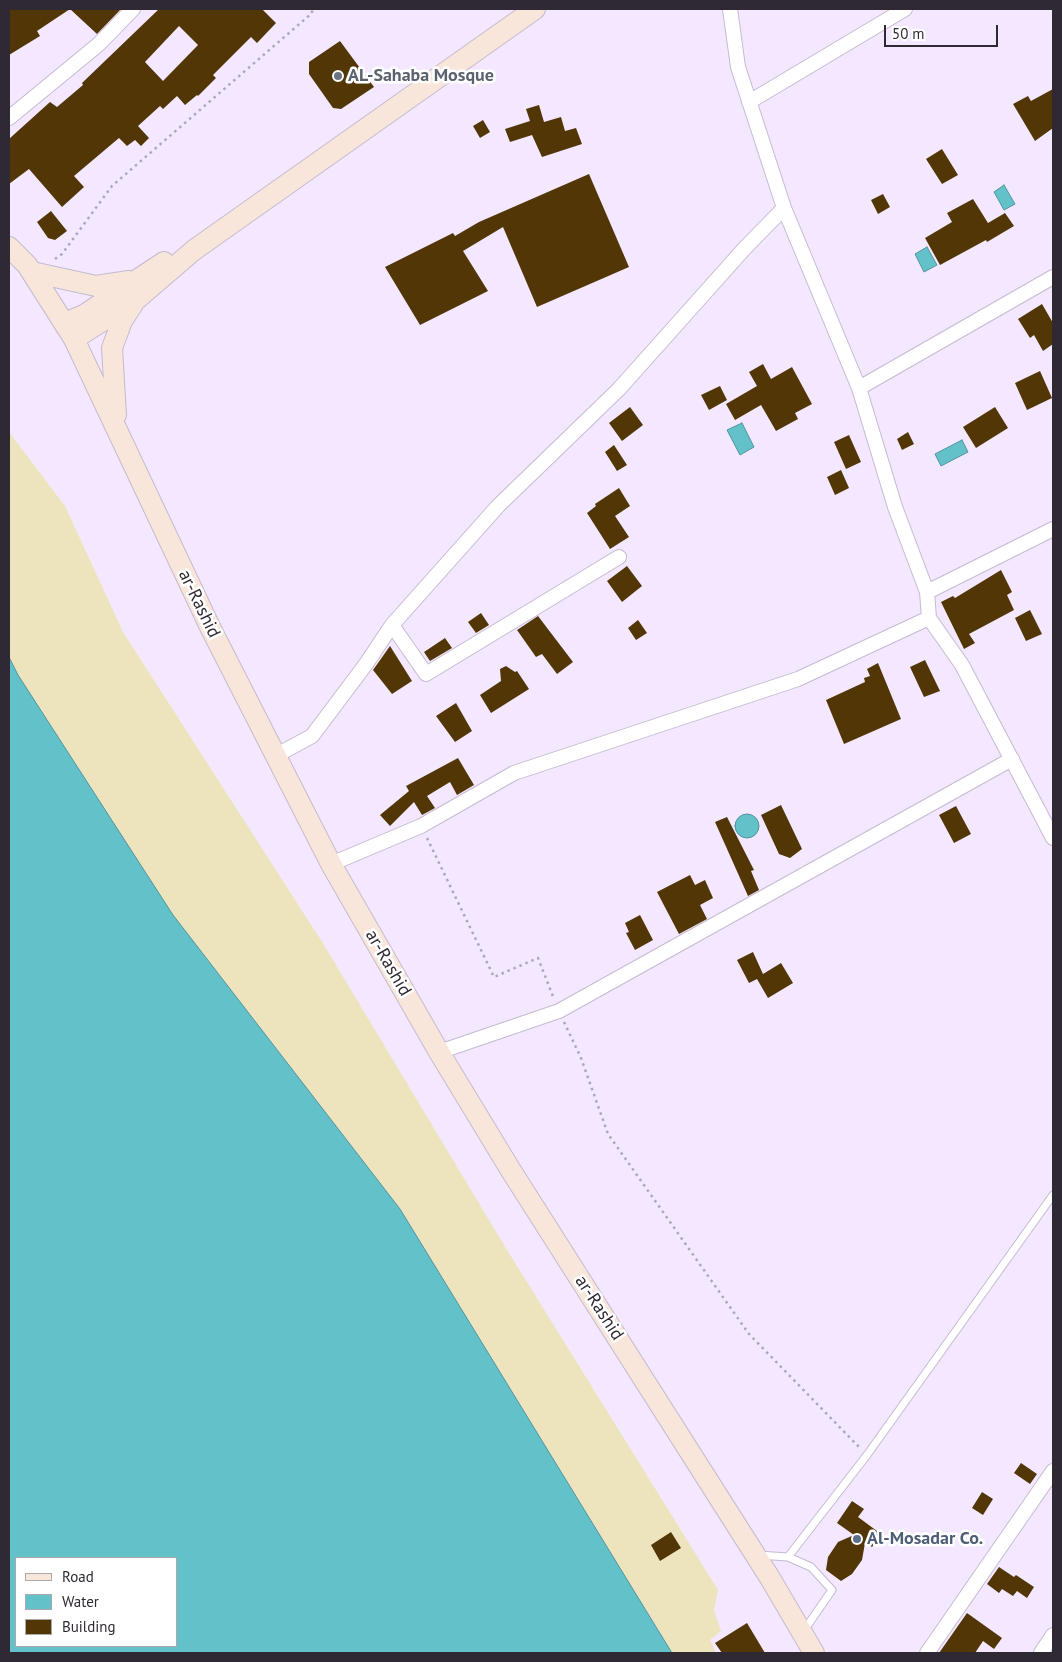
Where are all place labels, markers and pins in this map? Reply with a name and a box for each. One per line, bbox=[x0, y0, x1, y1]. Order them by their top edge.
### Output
place label: AL-Sahaba Mosque bbox=[348, 65, 494, 87]
marker: AL-Sahaba Mosque bbox=[332, 70, 344, 82]
place label: Al-Mosadar Co. bbox=[867, 1528, 983, 1550]
marker: Al-Mosadar Co. bbox=[851, 1533, 863, 1545]

